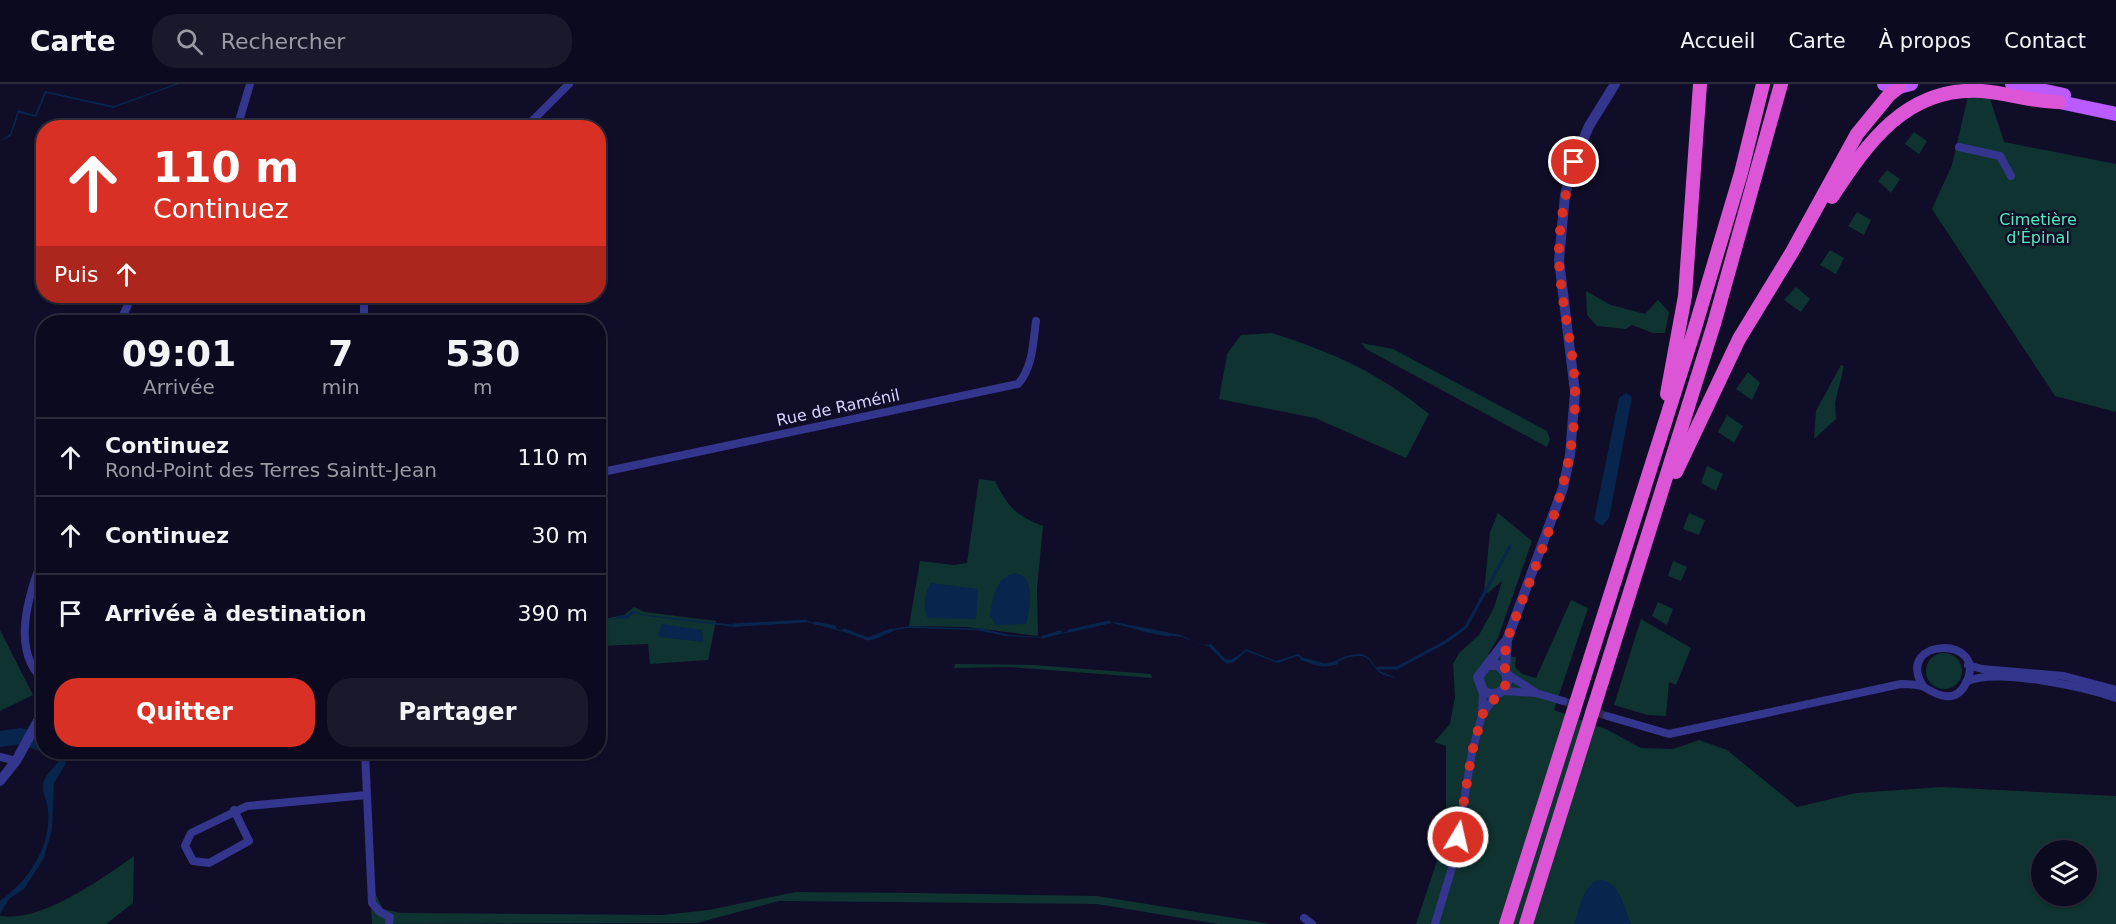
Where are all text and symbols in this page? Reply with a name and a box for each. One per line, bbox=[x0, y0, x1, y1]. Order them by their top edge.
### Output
search box bbox=[152, 14, 572, 68]
text: Carte bbox=[30, 25, 116, 58]
icon: search bbox=[173, 25, 206, 58]
text: Rechercher bbox=[221, 29, 345, 54]
text: Accueil bbox=[1680, 29, 1755, 53]
text: Carte bbox=[1788, 29, 1846, 53]
text: À propos bbox=[1879, 29, 1971, 53]
text: Contact bbox=[2004, 29, 2086, 53]
pin bbox=[1548, 136, 1599, 187]
text: 110 m bbox=[153, 143, 299, 192]
icon: ahead bbox=[54, 144, 132, 222]
icon: arrive bbox=[1557, 145, 1590, 178]
text: Continuez bbox=[153, 193, 289, 224]
park label: Cimetière d'Épinal bbox=[1999, 210, 2077, 247]
icon: ahead bbox=[110, 258, 143, 291]
text: Puis bbox=[54, 262, 98, 287]
text: 09:01 bbox=[122, 333, 236, 374]
text: 7 bbox=[328, 333, 353, 374]
text: 530 bbox=[445, 333, 520, 374]
text: Arrivée bbox=[143, 375, 215, 399]
text: min bbox=[322, 375, 360, 399]
text: m bbox=[473, 375, 493, 399]
street label: Rue de Raménil bbox=[775, 385, 902, 430]
text: Continuez bbox=[105, 433, 229, 458]
icon: ahead bbox=[54, 441, 87, 474]
text: 110 m bbox=[518, 445, 588, 470]
text: Rond-Point des Terres Saintt-Jean bbox=[105, 458, 437, 482]
icon: ahead bbox=[54, 519, 87, 552]
text: Continuez bbox=[105, 523, 229, 548]
text: 30 m bbox=[532, 523, 588, 548]
icon: arrive bbox=[54, 597, 87, 630]
text: Arrivée à destination bbox=[105, 601, 367, 626]
text: 390 m bbox=[518, 601, 588, 626]
button: Quitter bbox=[54, 678, 315, 747]
button: Partager bbox=[327, 678, 588, 747]
position arrow bbox=[1426, 805, 1490, 869]
map controls bbox=[2031, 840, 2097, 906]
button: layers bbox=[2031, 840, 2097, 906]

